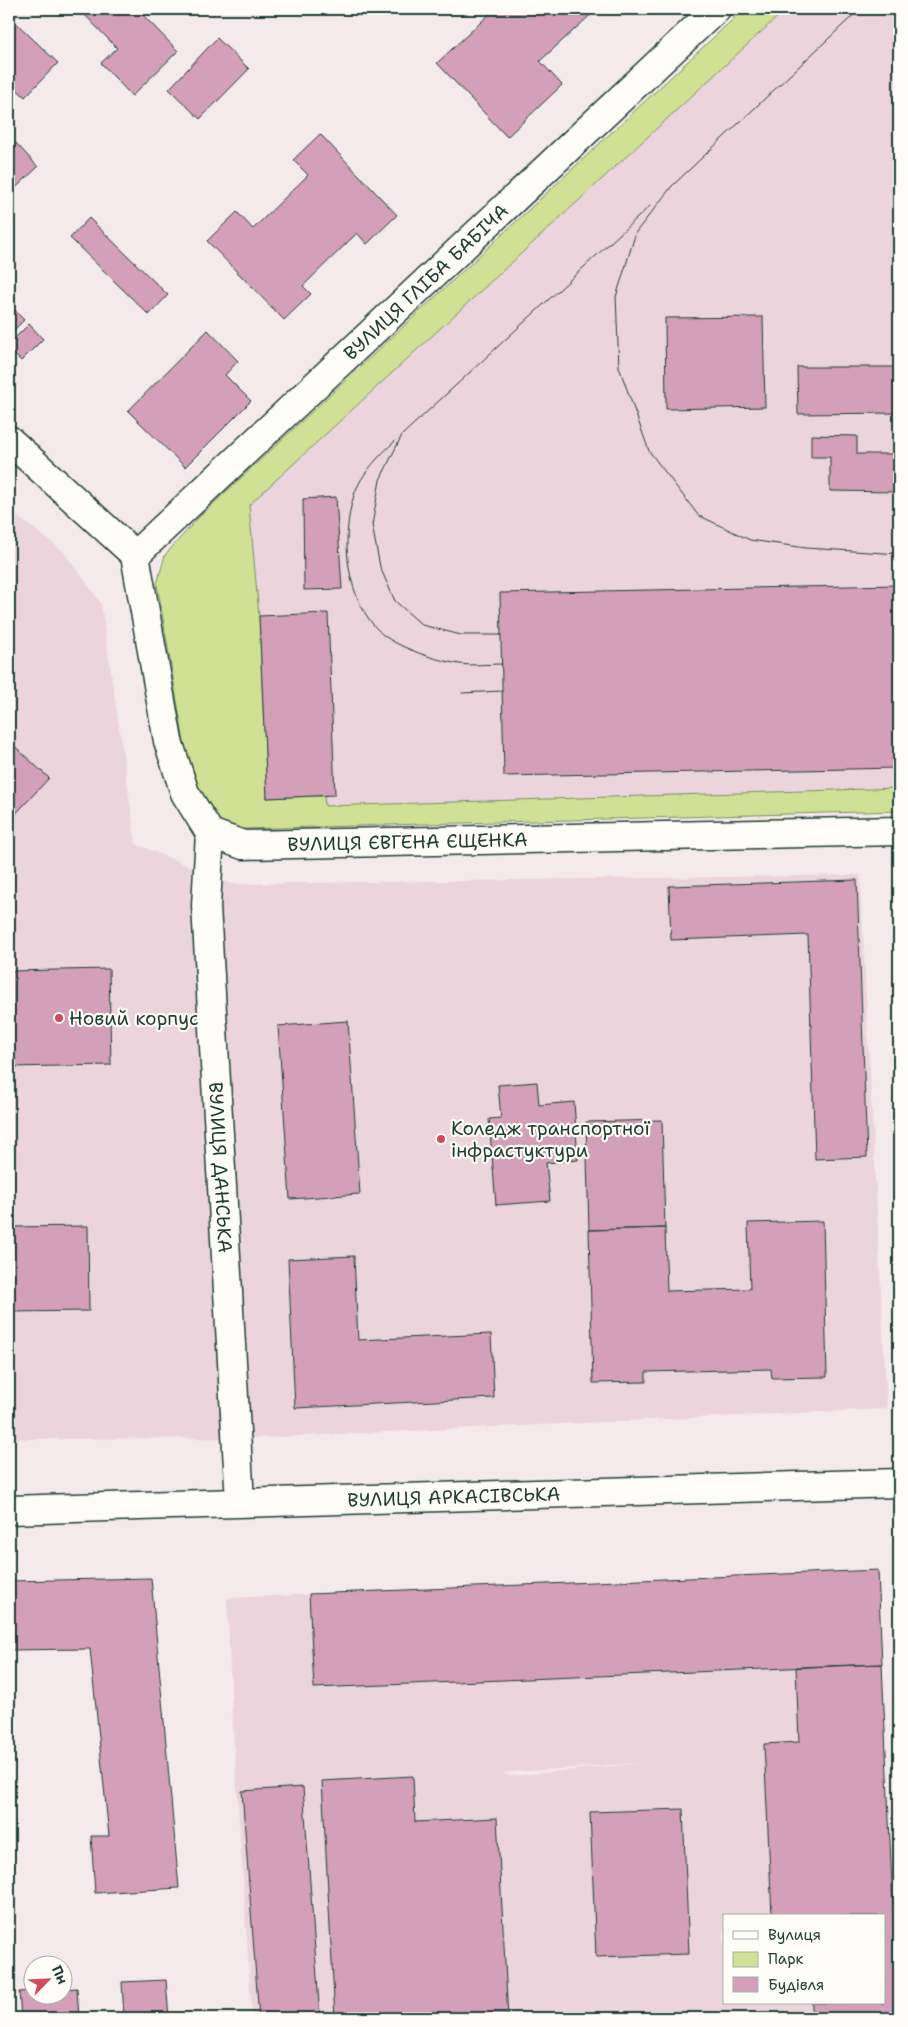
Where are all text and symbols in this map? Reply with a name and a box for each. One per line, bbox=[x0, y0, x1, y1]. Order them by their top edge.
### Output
street label: ВУЛИЦЯ ГЛІБА БАБІЧА bbox=[338, 198, 514, 366]
street label: ВУЛИЦЯ ЄВГЕНА ЄЩЕНКА bbox=[287, 827, 528, 857]
place label: Новий корпус bbox=[69, 1006, 199, 1031]
marker: Новий корпус bbox=[53, 1012, 65, 1024]
street label: ВУЛИЦЯ ДАНСЬКА bbox=[203, 1081, 238, 1254]
place label: Коледж транспортної інфрастуктури bbox=[451, 1116, 650, 1163]
marker: Коледж транспортної інфрастуктури bbox=[435, 1133, 447, 1145]
street label: ВУЛИЦЯ АРКАСІВСЬКА bbox=[347, 1481, 561, 1513]
legend bbox=[723, 1914, 886, 2004]
text: Вулиця bbox=[768, 1925, 821, 1945]
text: Парк bbox=[768, 1949, 804, 1969]
north arrow bbox=[22, 1954, 72, 2004]
text: Пн bbox=[48, 1963, 72, 1987]
text: Будівля bbox=[768, 1975, 824, 1995]

